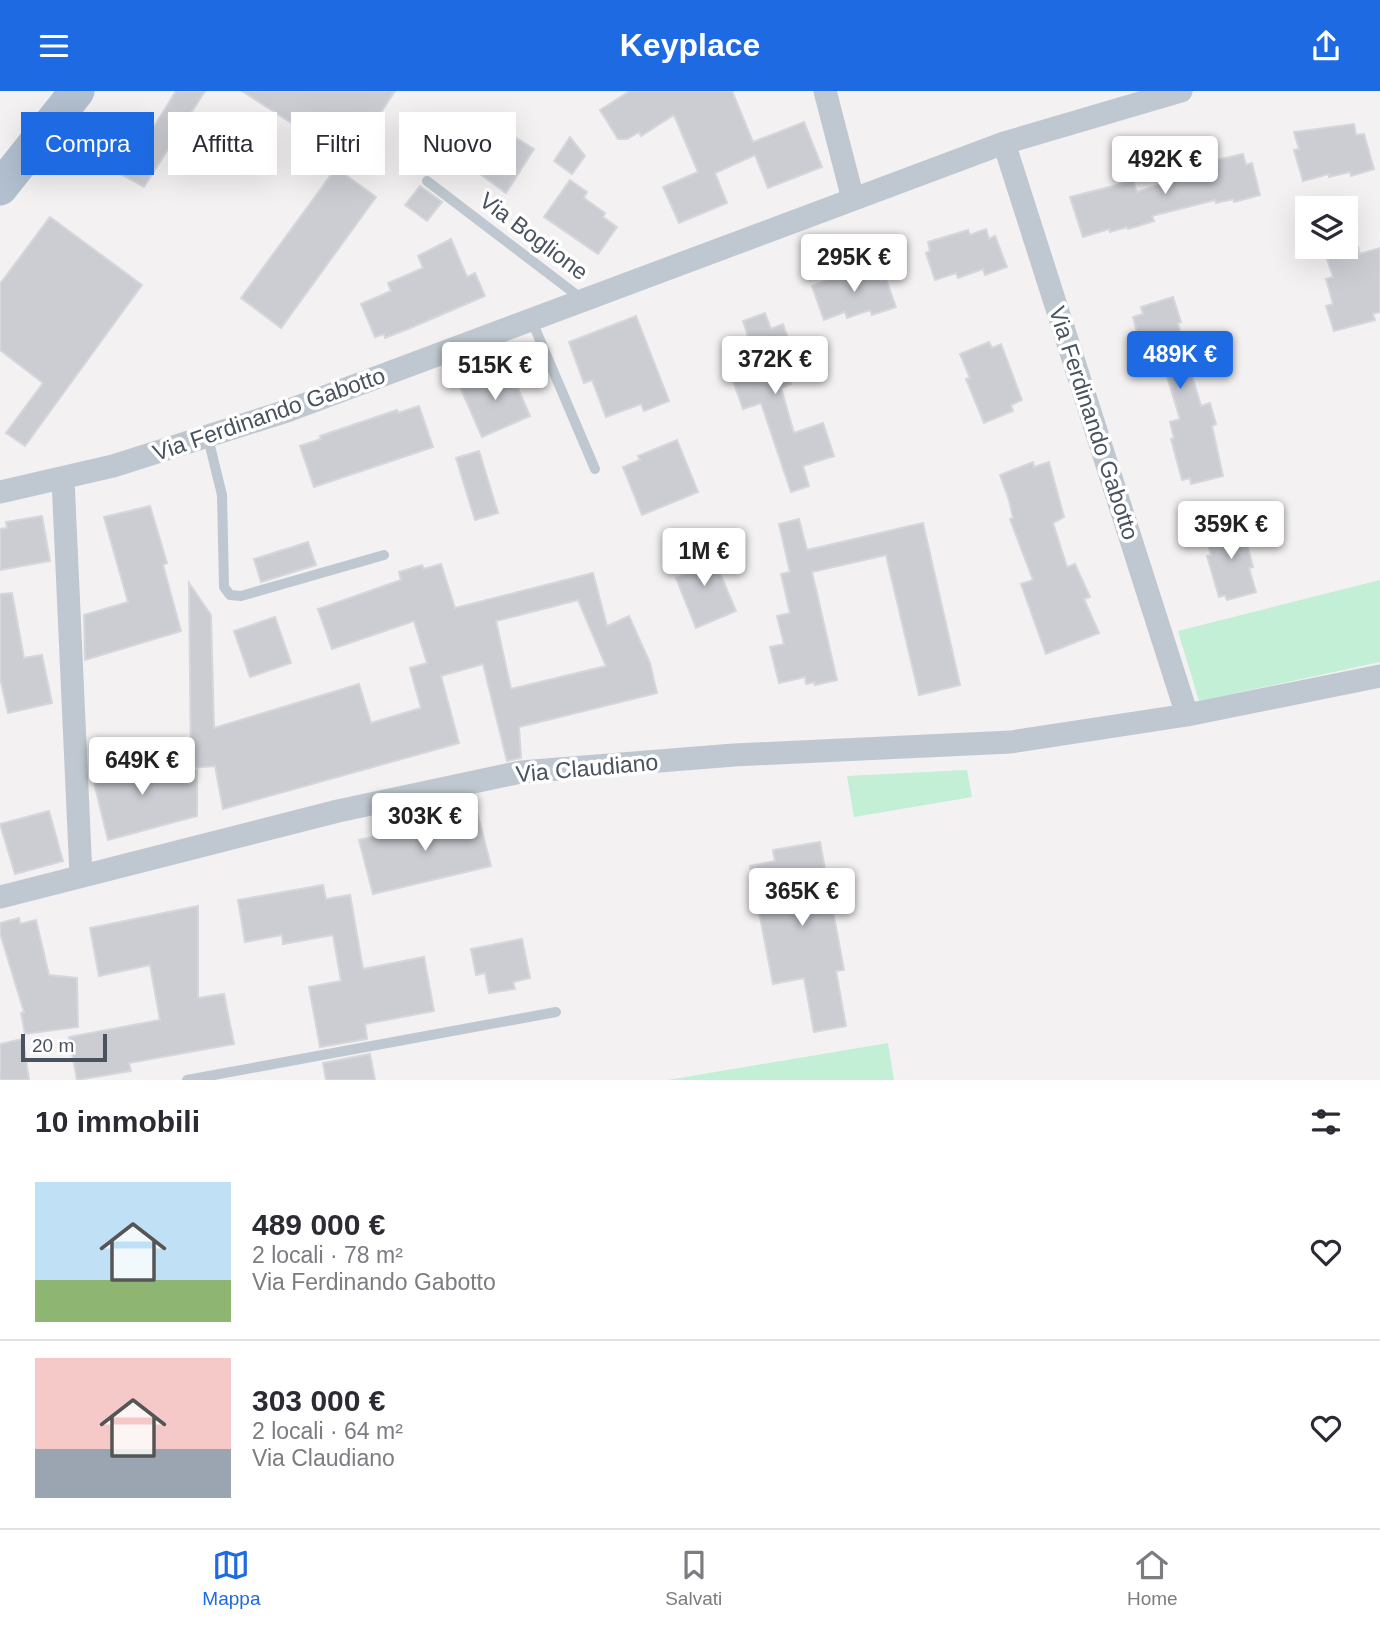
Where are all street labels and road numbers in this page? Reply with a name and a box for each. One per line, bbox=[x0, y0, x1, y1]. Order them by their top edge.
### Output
street label: Via Boglione bbox=[475, 187, 593, 285]
street label: Via Ferdinando Gabotto bbox=[1044, 303, 1144, 543]
street label: Via Ferdinando Gabotto bbox=[150, 362, 388, 466]
street label: Via Claudiano bbox=[515, 749, 659, 787]

